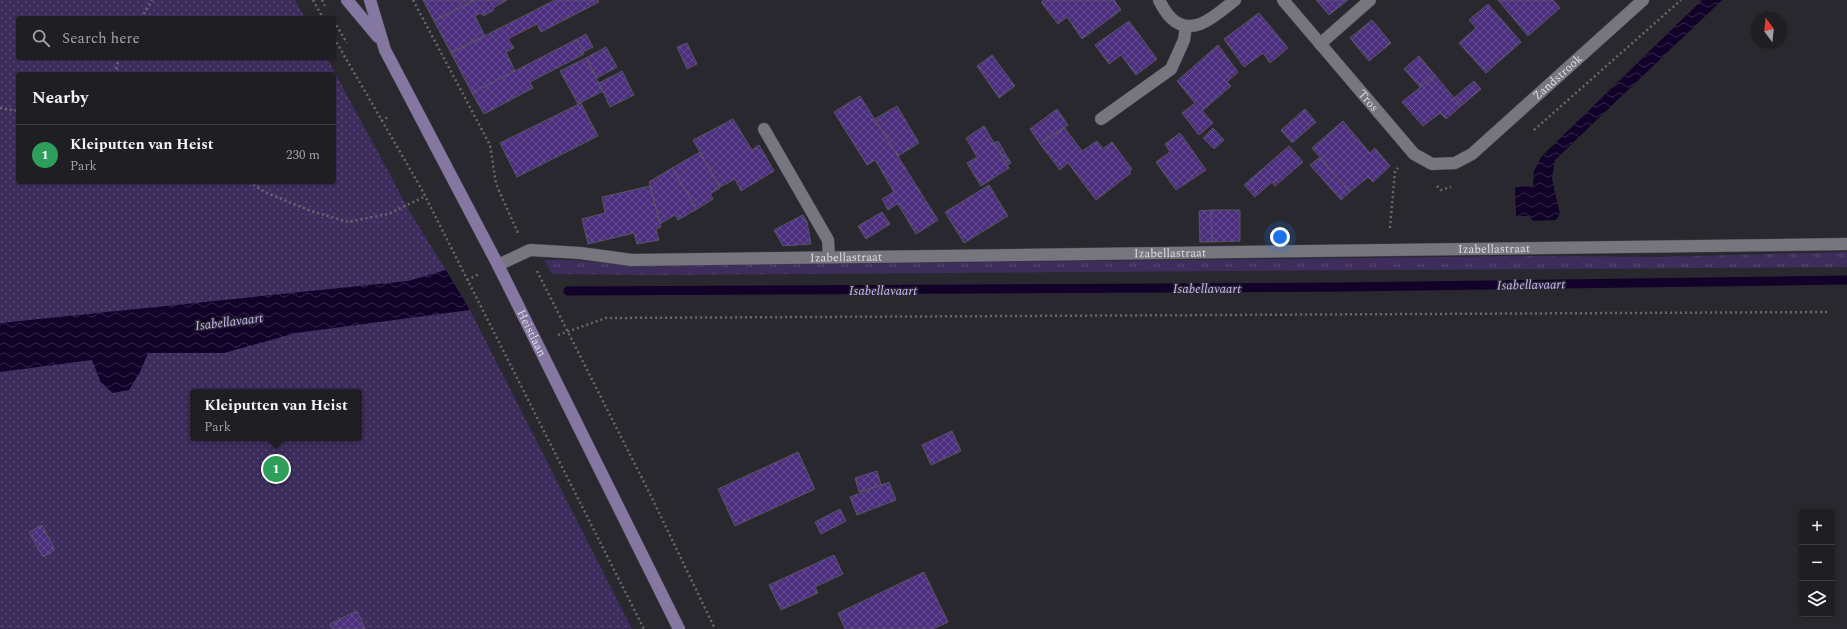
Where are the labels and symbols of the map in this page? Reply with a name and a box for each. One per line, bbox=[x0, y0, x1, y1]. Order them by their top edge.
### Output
north arrow bbox=[1751, 12, 1787, 48]
street label: Zandstrook bbox=[1529, 50, 1587, 105]
street label: Tros bbox=[1353, 86, 1383, 116]
your location bbox=[1270, 227, 1290, 247]
street label: Izabellastraat bbox=[1458, 239, 1530, 259]
street label: Izabellastraat bbox=[1134, 243, 1206, 263]
street label: Izabellastraat bbox=[810, 248, 882, 268]
water label: Isabellavaart bbox=[1497, 274, 1566, 296]
water label: Isabellavaart bbox=[1173, 279, 1242, 299]
water label: Isabellavaart bbox=[849, 281, 918, 301]
street label: Heistlaan bbox=[512, 306, 551, 360]
water label: Isabellavaart bbox=[194, 308, 265, 336]
pin: 1 bbox=[263, 454, 289, 484]

